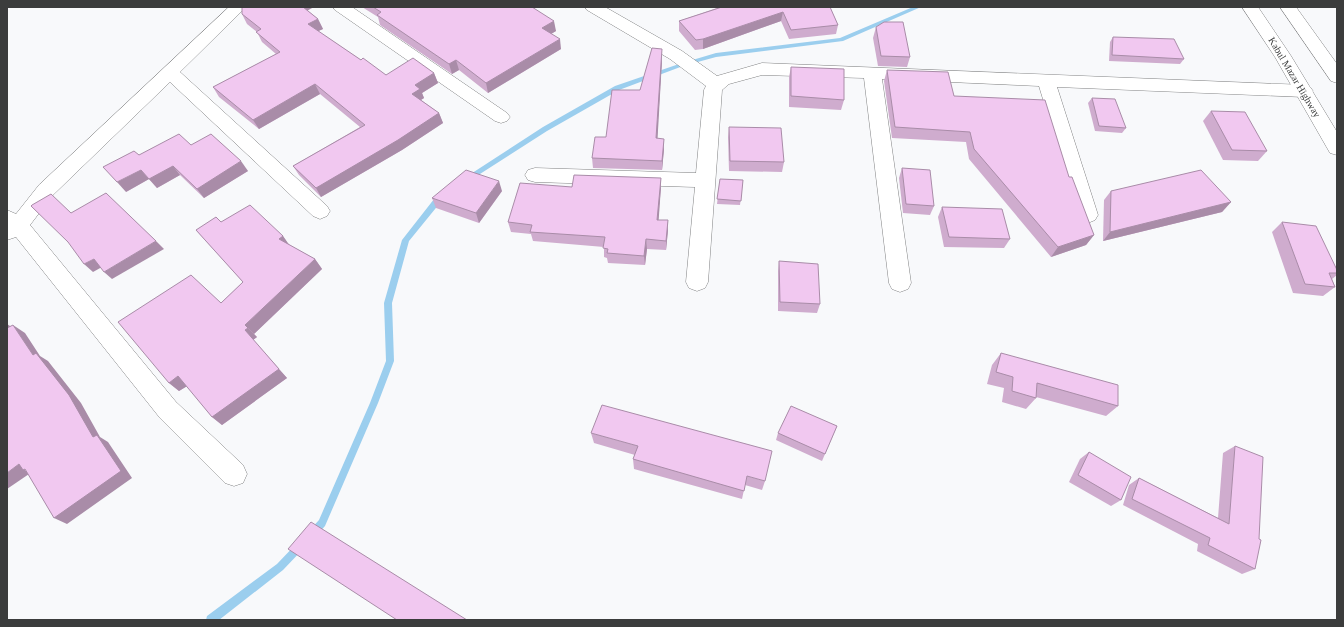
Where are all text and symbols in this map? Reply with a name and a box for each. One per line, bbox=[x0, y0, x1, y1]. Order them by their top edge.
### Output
street label: Kabul Mazar Highway bbox=[1266, 35, 1323, 119]

